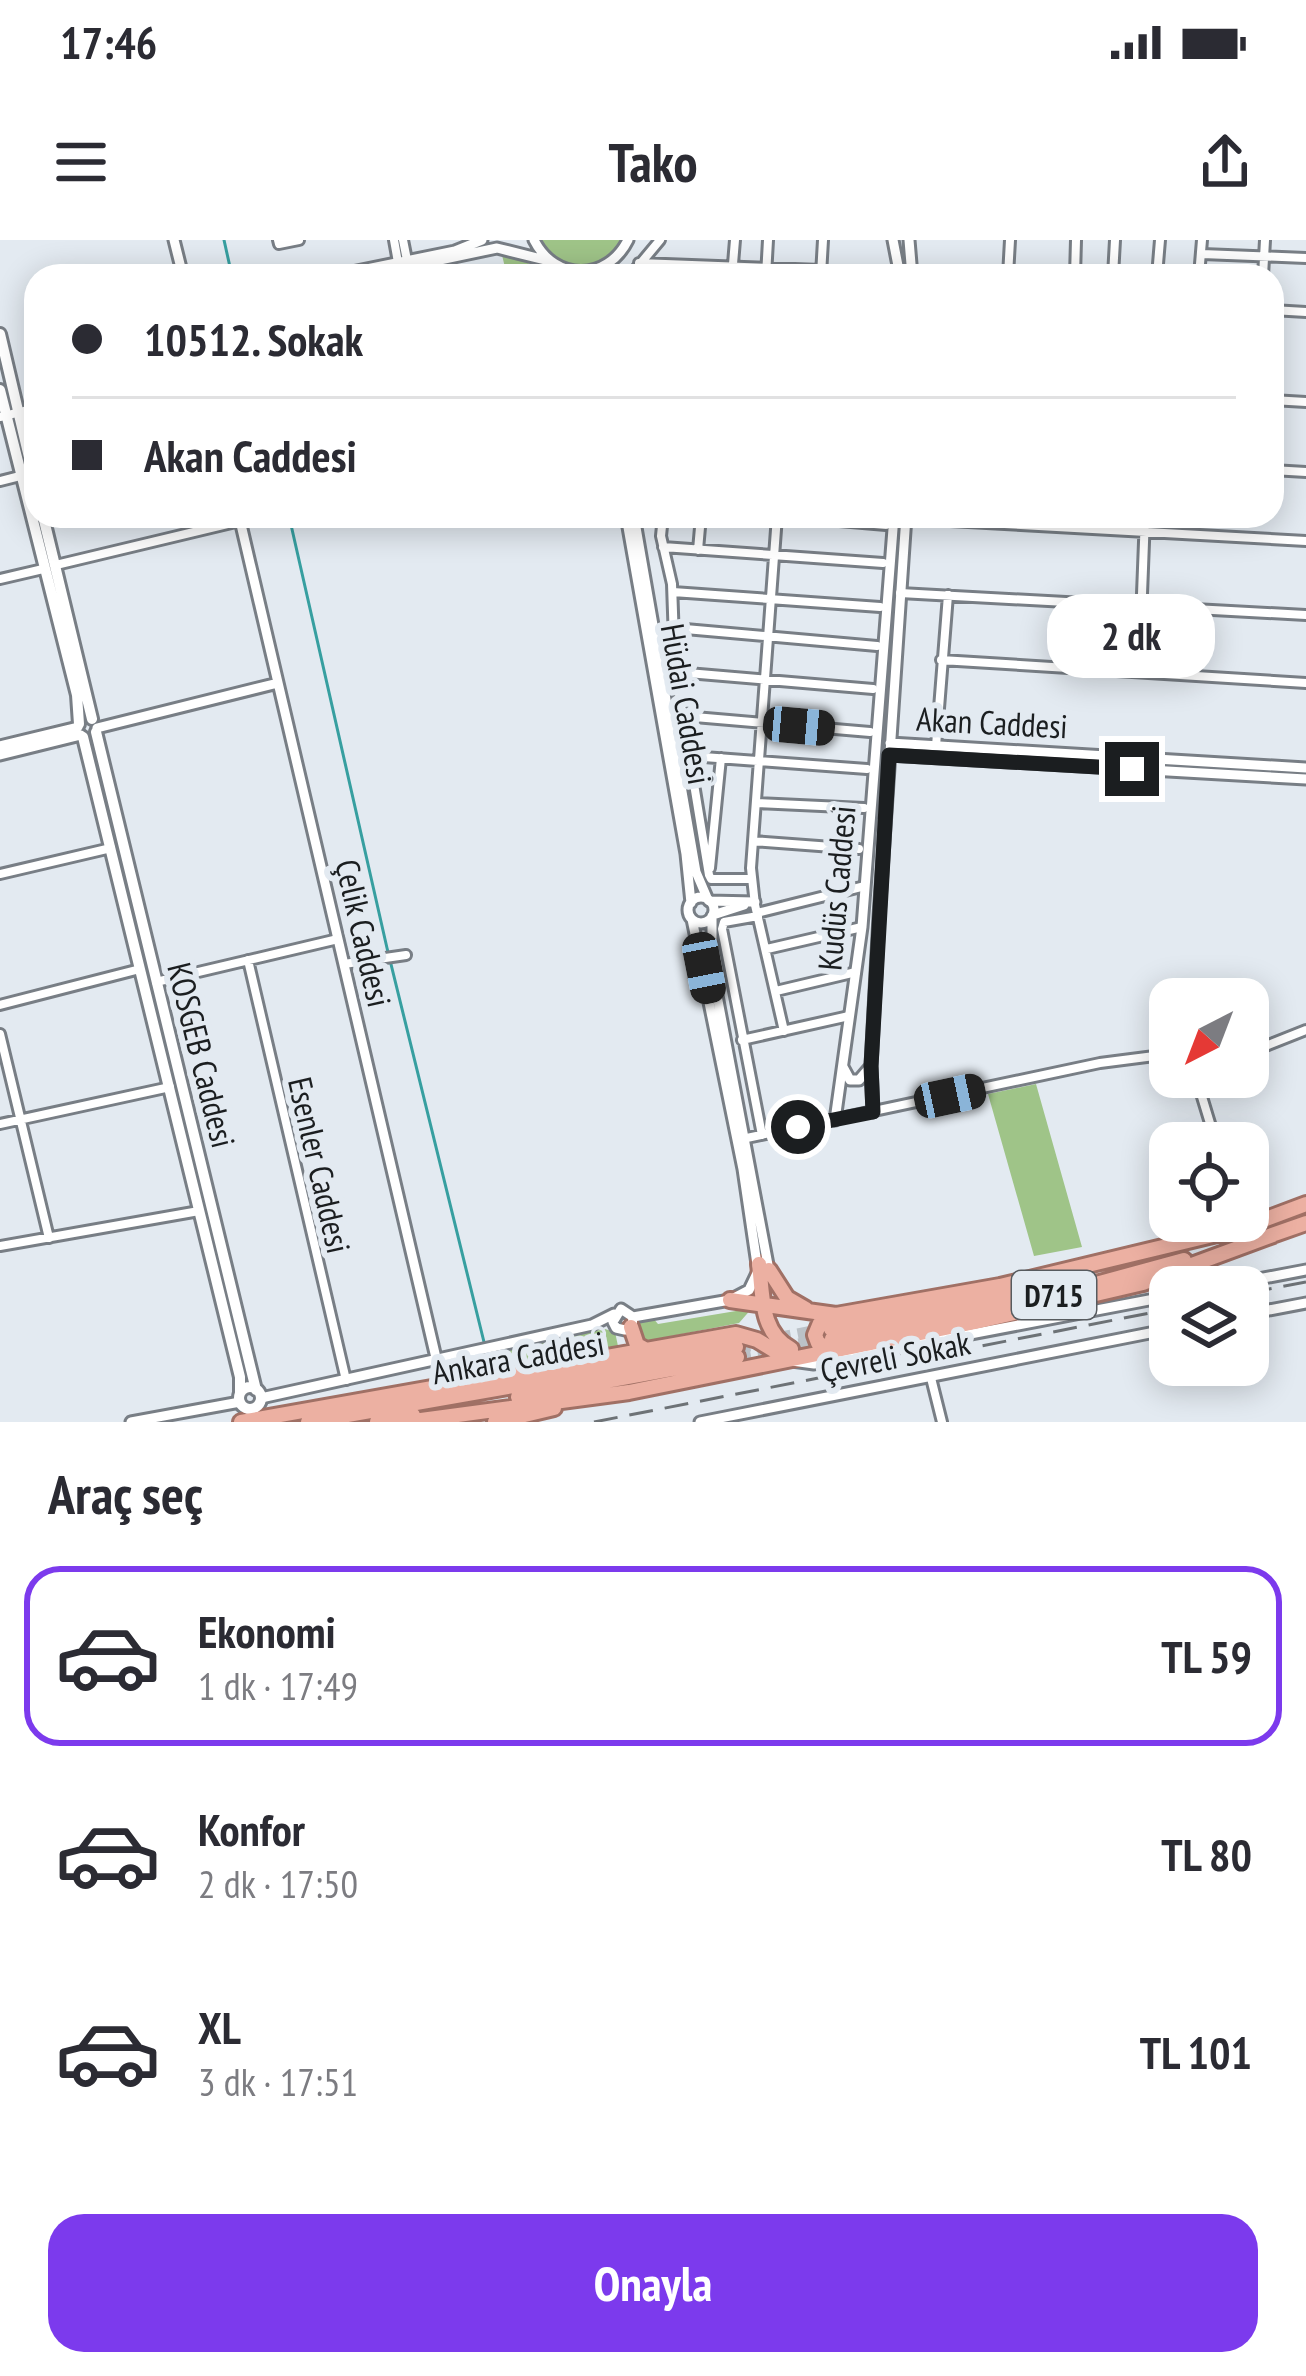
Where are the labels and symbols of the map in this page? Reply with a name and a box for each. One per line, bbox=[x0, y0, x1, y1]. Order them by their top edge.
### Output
callout: 2 dk bbox=[1048, 595, 1216, 679]
street label: Hüdai Caddesi bbox=[652, 620, 722, 788]
street label: Akan Caddesi bbox=[915, 697, 1069, 747]
car bbox=[762, 705, 836, 747]
route end bbox=[1105, 742, 1159, 796]
street label: Kudüs Caddesi bbox=[807, 804, 865, 972]
street label: Çelik Caddesi bbox=[326, 855, 402, 1011]
car bbox=[679, 929, 729, 1007]
street label: KOSGEB Caddesi bbox=[158, 958, 246, 1152]
north arrow bbox=[1149, 978, 1269, 1098]
car bbox=[911, 1071, 989, 1121]
street label: Esenler Caddesi bbox=[279, 1073, 361, 1257]
route start bbox=[771, 1100, 825, 1154]
road number: D715 bbox=[1012, 1271, 1096, 1319]
street label: Çevreli Sokak bbox=[816, 1320, 974, 1392]
street label: Ankara Caddesi bbox=[429, 1321, 607, 1393]

